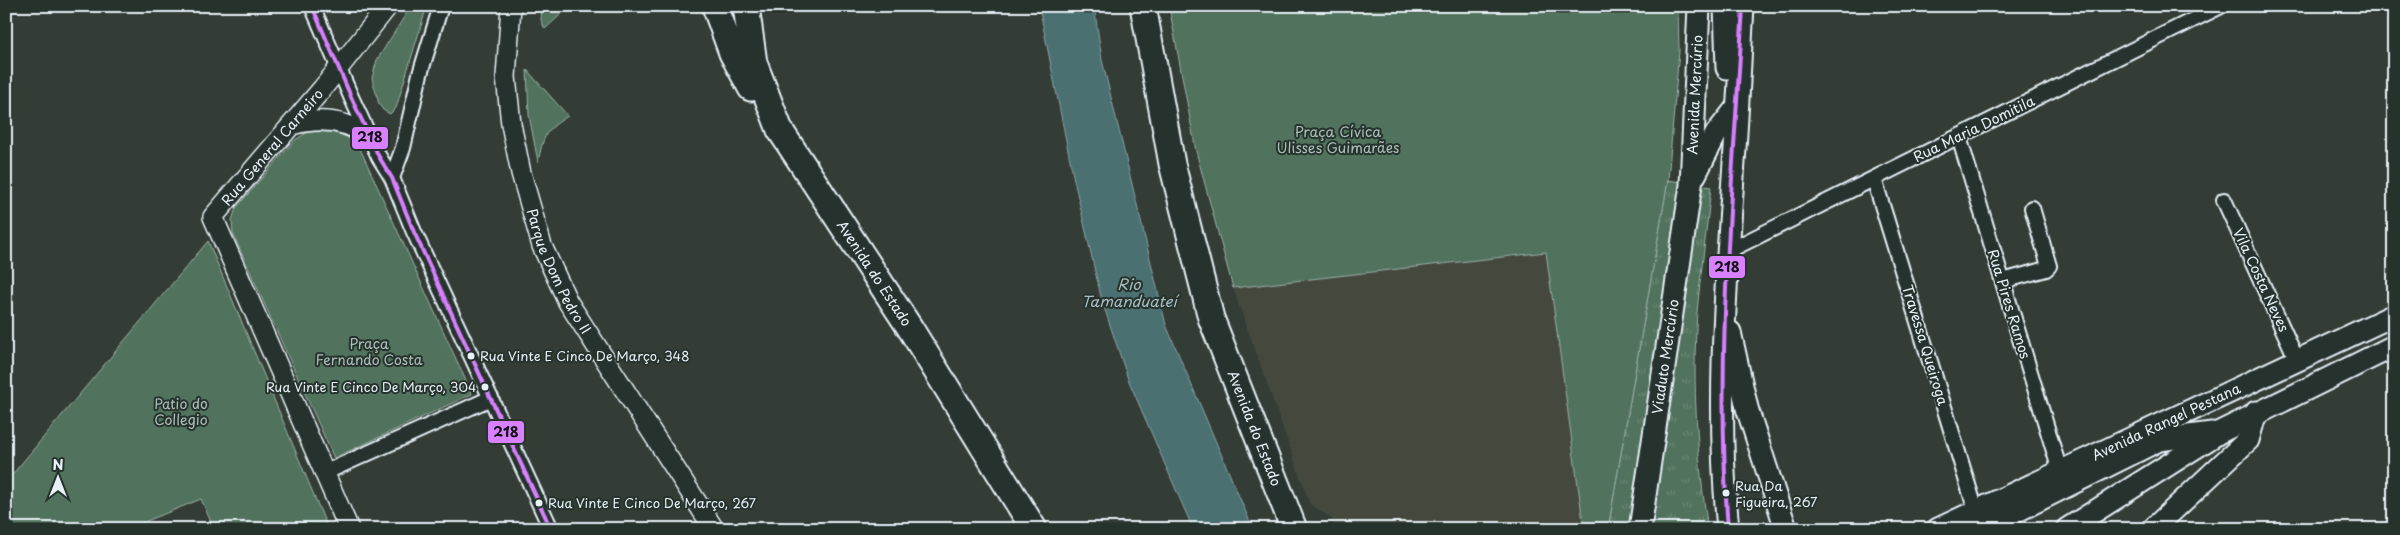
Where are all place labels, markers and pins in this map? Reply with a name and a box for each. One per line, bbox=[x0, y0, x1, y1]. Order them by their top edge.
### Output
place label: Rua Vinte E Cinco De Março, 348 bbox=[480, 346, 690, 365]
marker: Rua Vinte E Cinco De Março, 348 bbox=[466, 351, 476, 361]
place label: Rua Vinte E Cinco De Março, 304 bbox=[266, 377, 476, 396]
marker: Rua Vinte E Cinco De Março, 304 bbox=[480, 382, 490, 392]
place label: Rua Da Figueira, 267 bbox=[1735, 476, 1818, 511]
marker: Rua Da Figueira, 267 bbox=[1721, 488, 1731, 498]
place label: Rua Vinte E Cinco De Março, 267 bbox=[548, 493, 756, 512]
marker: Rua Vinte E Cinco De Março, 267 bbox=[534, 498, 544, 508]

